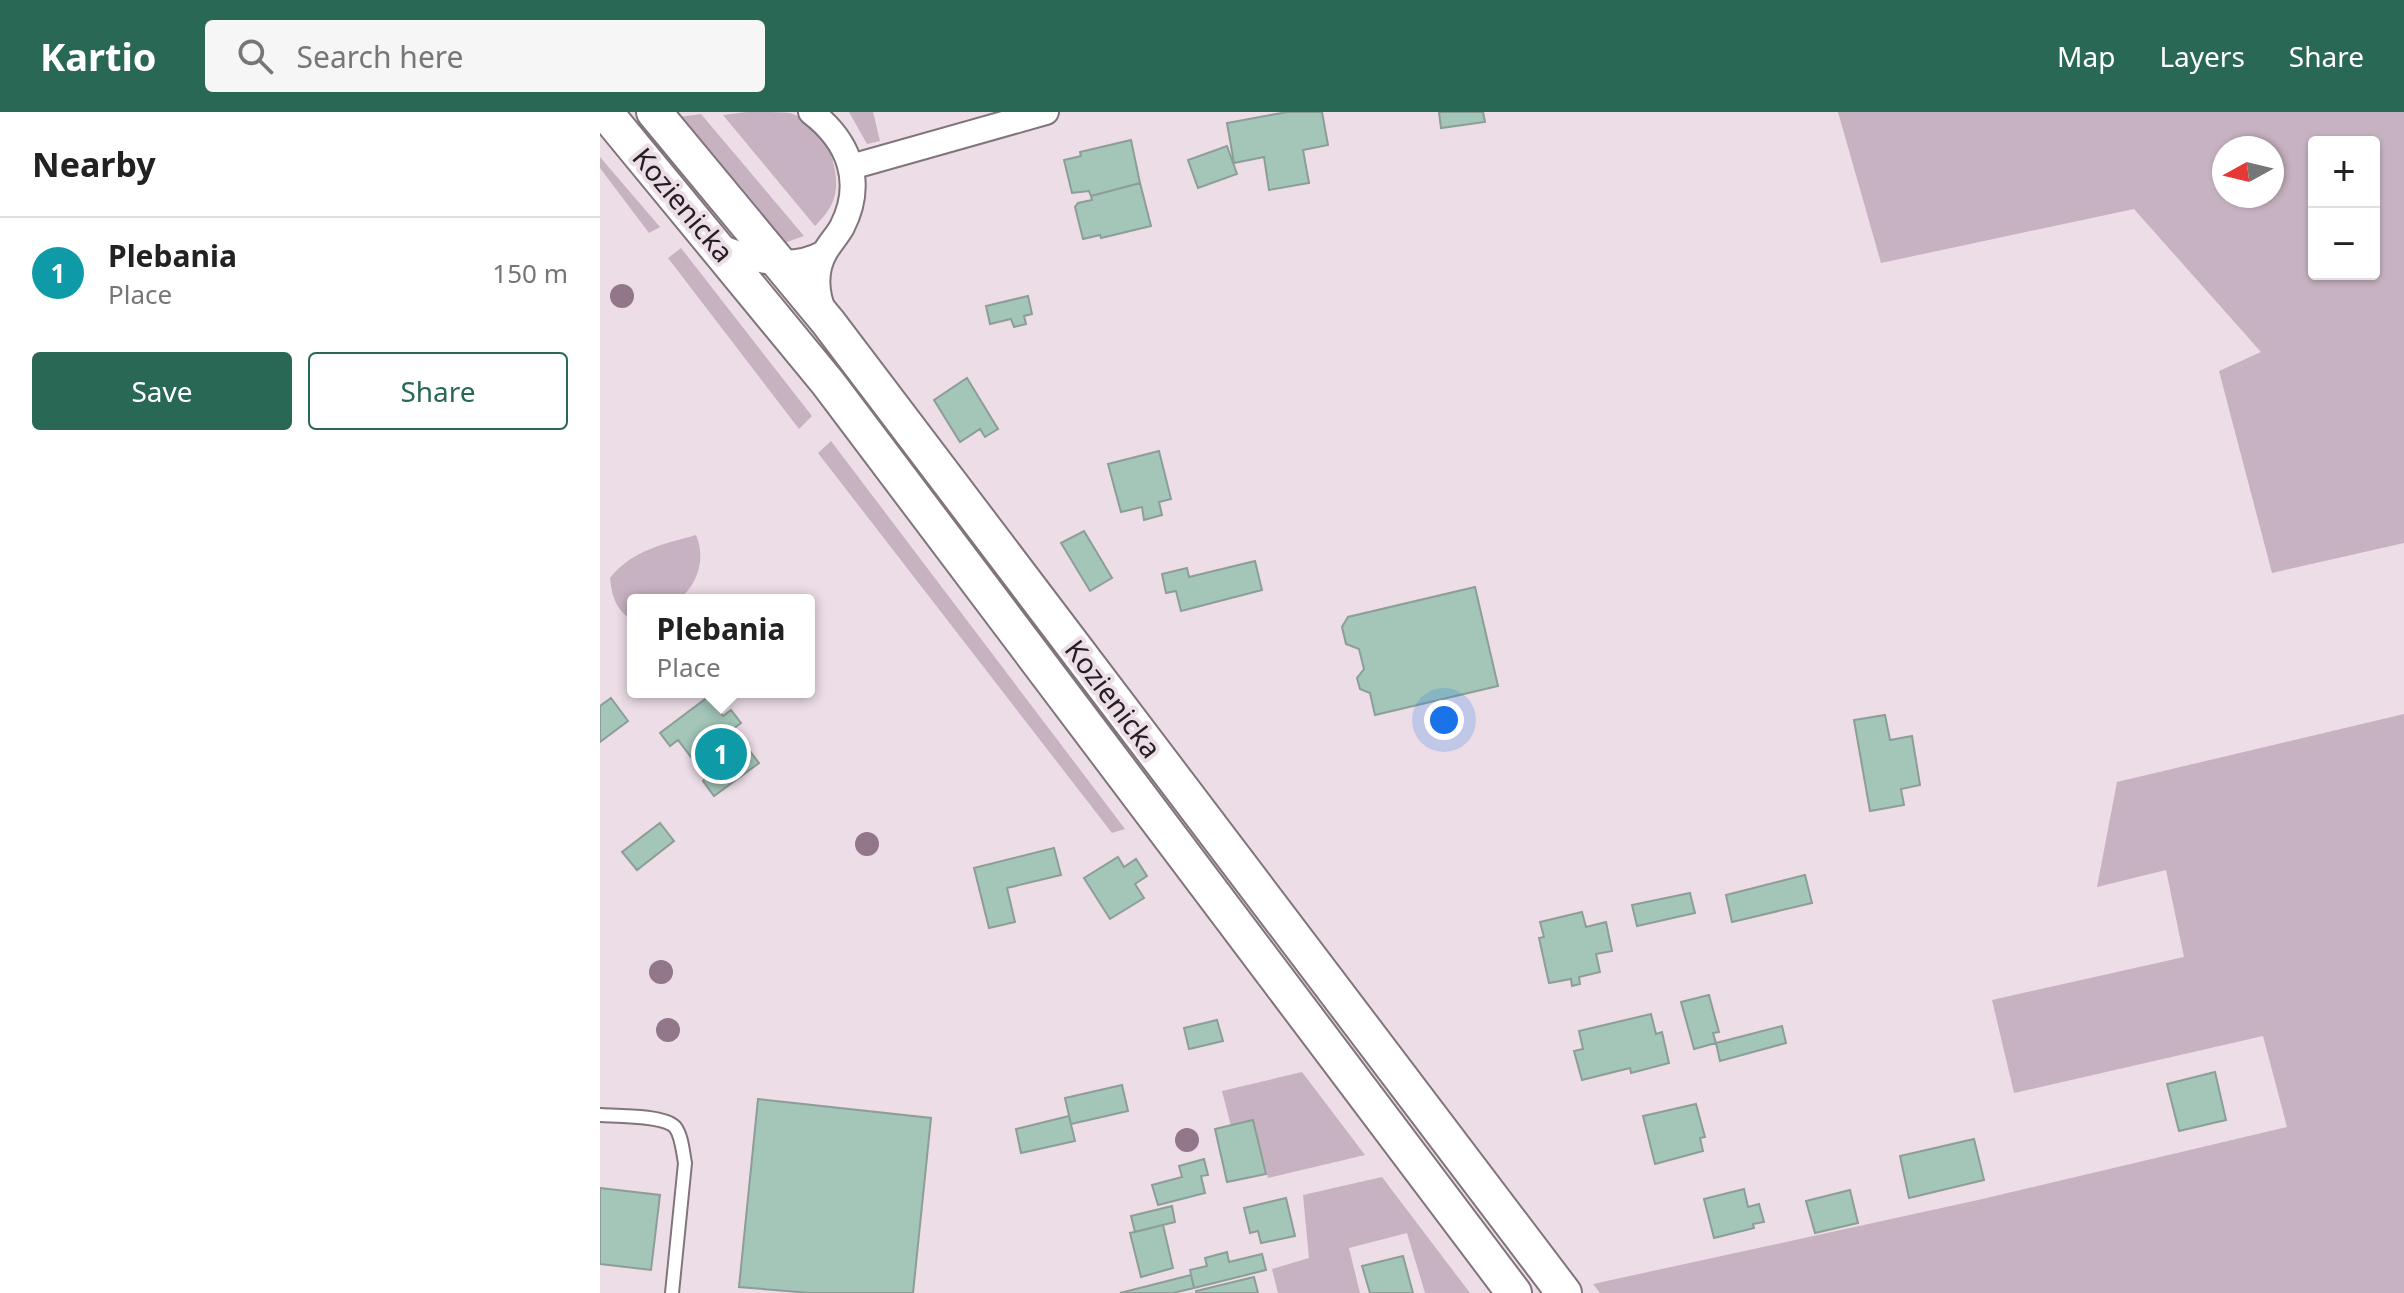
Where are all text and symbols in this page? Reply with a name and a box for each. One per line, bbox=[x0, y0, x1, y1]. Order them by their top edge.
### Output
search box bbox=[205, 20, 765, 92]
text: Kartio bbox=[40, 30, 157, 82]
icon: search bbox=[233, 34, 277, 78]
text: Search here bbox=[297, 36, 464, 77]
text: Map bbox=[2057, 37, 2115, 75]
text: Layers bbox=[2159, 37, 2245, 75]
text: Share bbox=[2289, 37, 2364, 75]
north arrow bbox=[2212, 136, 2284, 208]
map controls bbox=[2308, 136, 2380, 280]
button: + bbox=[2308, 136, 2380, 208]
street label: Kozienicka bbox=[625, 139, 743, 270]
text: Nearby bbox=[32, 141, 156, 187]
button: − bbox=[2308, 208, 2380, 280]
text: Plebania bbox=[108, 235, 237, 276]
text: 1 bbox=[51, 255, 65, 291]
text: 150 m bbox=[492, 255, 568, 291]
text: Place bbox=[108, 276, 172, 312]
button: Save bbox=[32, 352, 292, 430]
button: Share bbox=[308, 352, 568, 430]
popup bbox=[627, 594, 815, 698]
text: Plebania bbox=[657, 608, 785, 649]
street label: Kozienicka bbox=[1057, 632, 1171, 765]
text: Place bbox=[657, 649, 721, 685]
your location bbox=[1424, 700, 1464, 740]
pin: 1 bbox=[695, 724, 747, 784]

